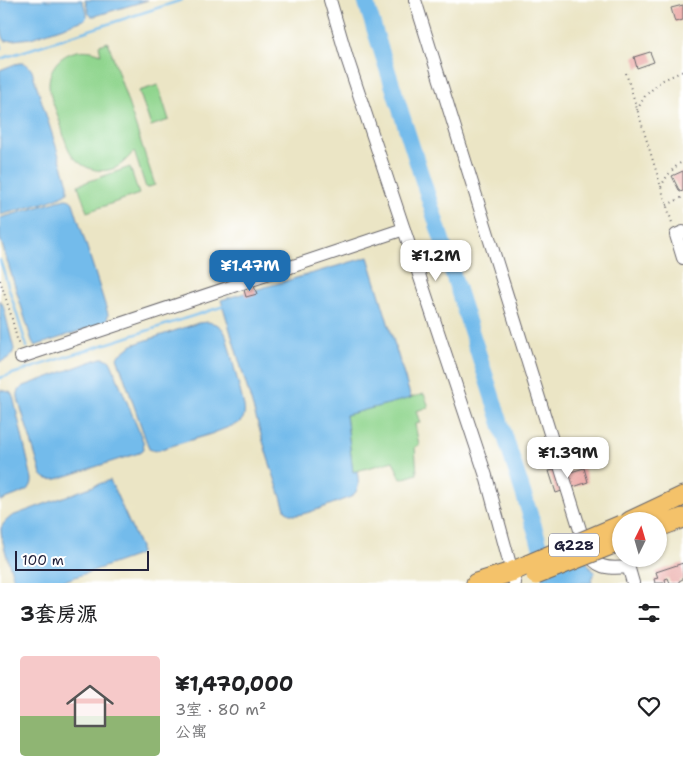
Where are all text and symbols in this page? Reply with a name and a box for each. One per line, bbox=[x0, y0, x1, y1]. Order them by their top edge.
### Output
pin: ¥1.2M bbox=[401, 240, 471, 282]
text: ¥1.2M bbox=[411, 245, 461, 266]
pin: ¥1.47M bbox=[209, 250, 291, 292]
text: ¥1.47M bbox=[220, 255, 280, 276]
pin: ¥1.39M bbox=[527, 436, 609, 479]
text: ¥1.39M bbox=[538, 442, 598, 463]
north arrow bbox=[612, 512, 668, 568]
map controls bbox=[612, 512, 667, 567]
road number: G228 bbox=[549, 534, 599, 556]
scale bar bbox=[15, 548, 149, 571]
text: 100 m bbox=[22, 551, 64, 569]
icon: filters bbox=[635, 599, 663, 627]
text: 3套房源 bbox=[20, 600, 98, 628]
text: ¥1,470,000 bbox=[175, 670, 294, 698]
icon: home bbox=[60, 676, 120, 736]
icon: heart bbox=[635, 692, 663, 720]
text: 3室 · 80 m² bbox=[175, 699, 266, 720]
text: 公寓 bbox=[175, 721, 207, 742]

